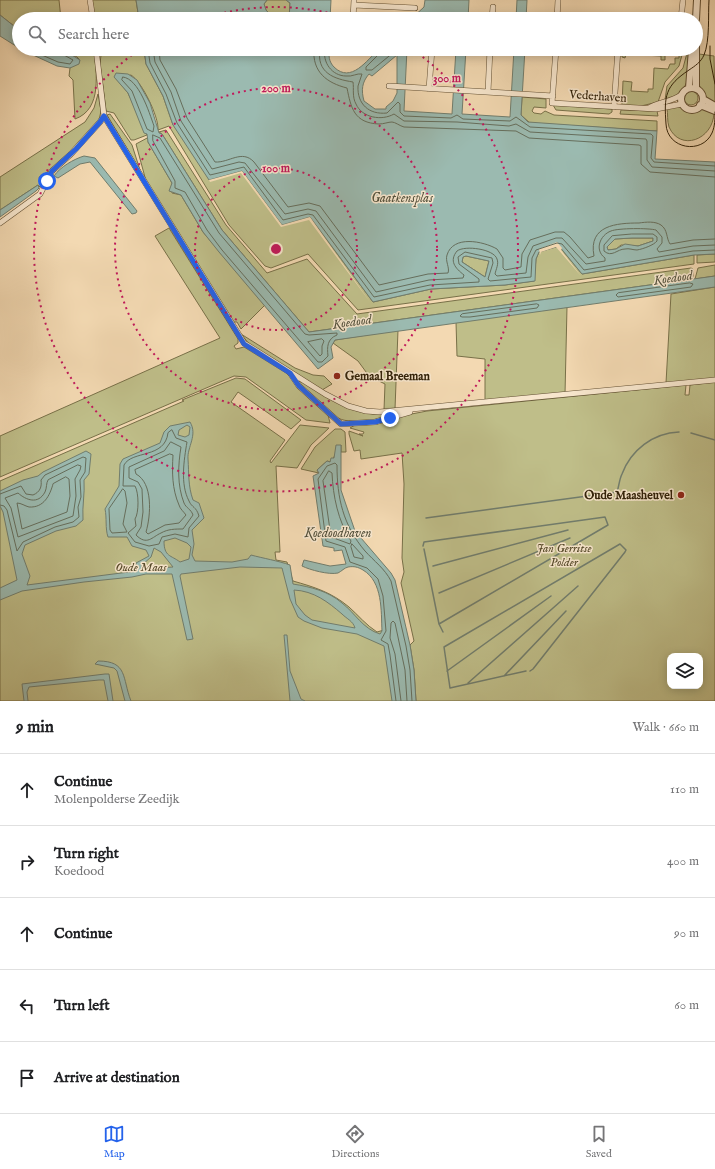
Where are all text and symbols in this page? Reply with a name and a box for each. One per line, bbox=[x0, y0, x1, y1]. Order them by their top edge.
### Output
search box bbox=[12, 12, 703, 56]
icon: search bbox=[26, 23, 48, 45]
text: Search here bbox=[58, 25, 129, 44]
text: 300 m bbox=[433, 71, 462, 86]
text: 200 m bbox=[261, 81, 291, 96]
street label: Vederhaven bbox=[568, 87, 628, 106]
text: 100 m bbox=[262, 161, 291, 176]
route start bbox=[38, 172, 56, 190]
water label: Gaatkensplas bbox=[371, 190, 433, 207]
centre of rings bbox=[269, 242, 283, 256]
water label: Koedood bbox=[652, 267, 695, 290]
water label: Koedood bbox=[331, 311, 374, 334]
place label: Gemaal Breeman bbox=[345, 369, 430, 384]
marker: Gemaal Breeman bbox=[332, 371, 342, 381]
route end bbox=[381, 409, 399, 427]
place label: Oude Maasheuvel bbox=[584, 488, 674, 503]
marker: Oude Maasheuvel bbox=[676, 490, 686, 500]
water label: Koedoodhaven bbox=[304, 525, 371, 542]
park label: Jan Gerritse Polder bbox=[536, 541, 592, 570]
park label: Oude Maas bbox=[116, 560, 167, 575]
map controls bbox=[667, 653, 703, 689]
button: layers bbox=[667, 653, 703, 689]
text: 9 min bbox=[16, 717, 54, 738]
text: Walk · 660 m bbox=[633, 719, 699, 736]
text: Continue bbox=[54, 772, 112, 791]
icon: ahead bbox=[16, 779, 38, 801]
text: 110 m bbox=[670, 781, 699, 798]
text: Molenpolderse Zeedijk bbox=[54, 791, 179, 808]
text: Turn right bbox=[54, 844, 119, 863]
icon: right bbox=[16, 851, 38, 873]
text: 400 m bbox=[667, 853, 699, 870]
text: Koedood bbox=[54, 863, 104, 880]
icon: ahead bbox=[16, 923, 38, 945]
text: Continue bbox=[54, 924, 112, 943]
text: 90 m bbox=[674, 925, 699, 942]
icon: left bbox=[16, 995, 38, 1017]
text: Turn left bbox=[54, 996, 110, 1015]
text: 60 m bbox=[674, 997, 699, 1014]
icon: arrive bbox=[16, 1067, 38, 1089]
text: Arrive at destination bbox=[54, 1068, 180, 1087]
tab: Map bbox=[103, 1123, 125, 1161]
tab: Directions bbox=[332, 1123, 379, 1161]
tab: Saved bbox=[586, 1123, 612, 1161]

